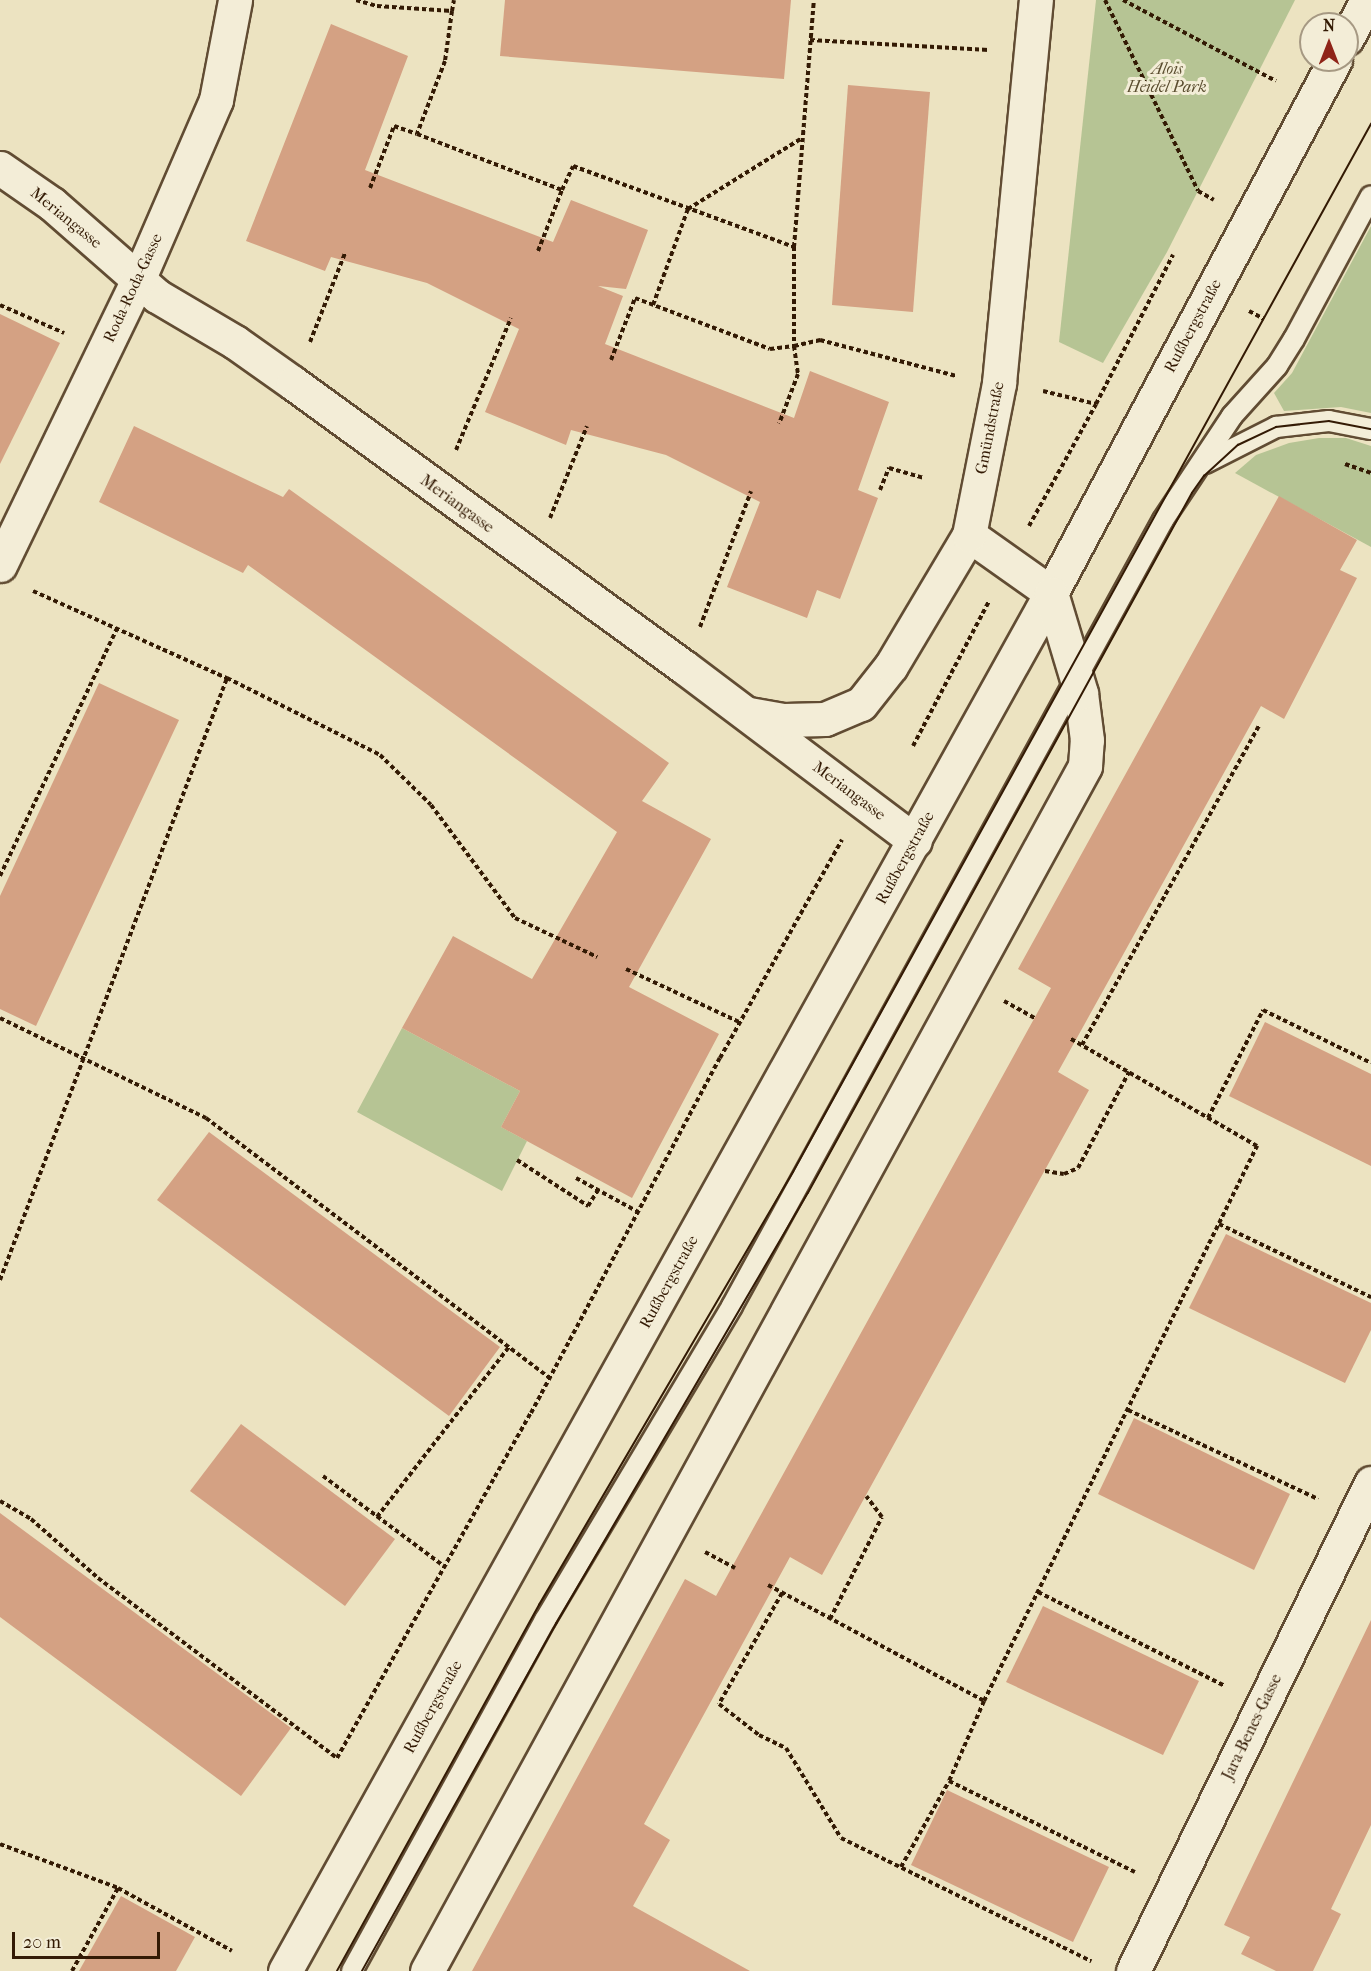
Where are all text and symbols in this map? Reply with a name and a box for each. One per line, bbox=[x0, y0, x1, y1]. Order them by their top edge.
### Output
north arrow bbox=[1299, 12, 1359, 72]
text: N bbox=[1323, 16, 1335, 35]
park label: Alois Heidel Park bbox=[1127, 59, 1207, 97]
street label: Meriangasse bbox=[26, 183, 106, 253]
street label: Roda-Roda-Gasse bbox=[99, 230, 167, 346]
street label: Rußbergstraße bbox=[1160, 276, 1226, 376]
street label: Gmündstraße bbox=[972, 380, 1008, 476]
street label: Meriangasse bbox=[416, 471, 498, 537]
street label: Meriangasse bbox=[809, 757, 889, 825]
street label: Rußbergstraße bbox=[872, 808, 938, 908]
street label: Rußbergstraße bbox=[636, 1232, 702, 1332]
street label: Rußbergstraße bbox=[400, 1657, 466, 1757]
street label: Jara-Benes-Gasse bbox=[1218, 1671, 1286, 1783]
scale bar bbox=[15, 1920, 164, 1958]
text: 20 m bbox=[23, 1932, 61, 1953]

